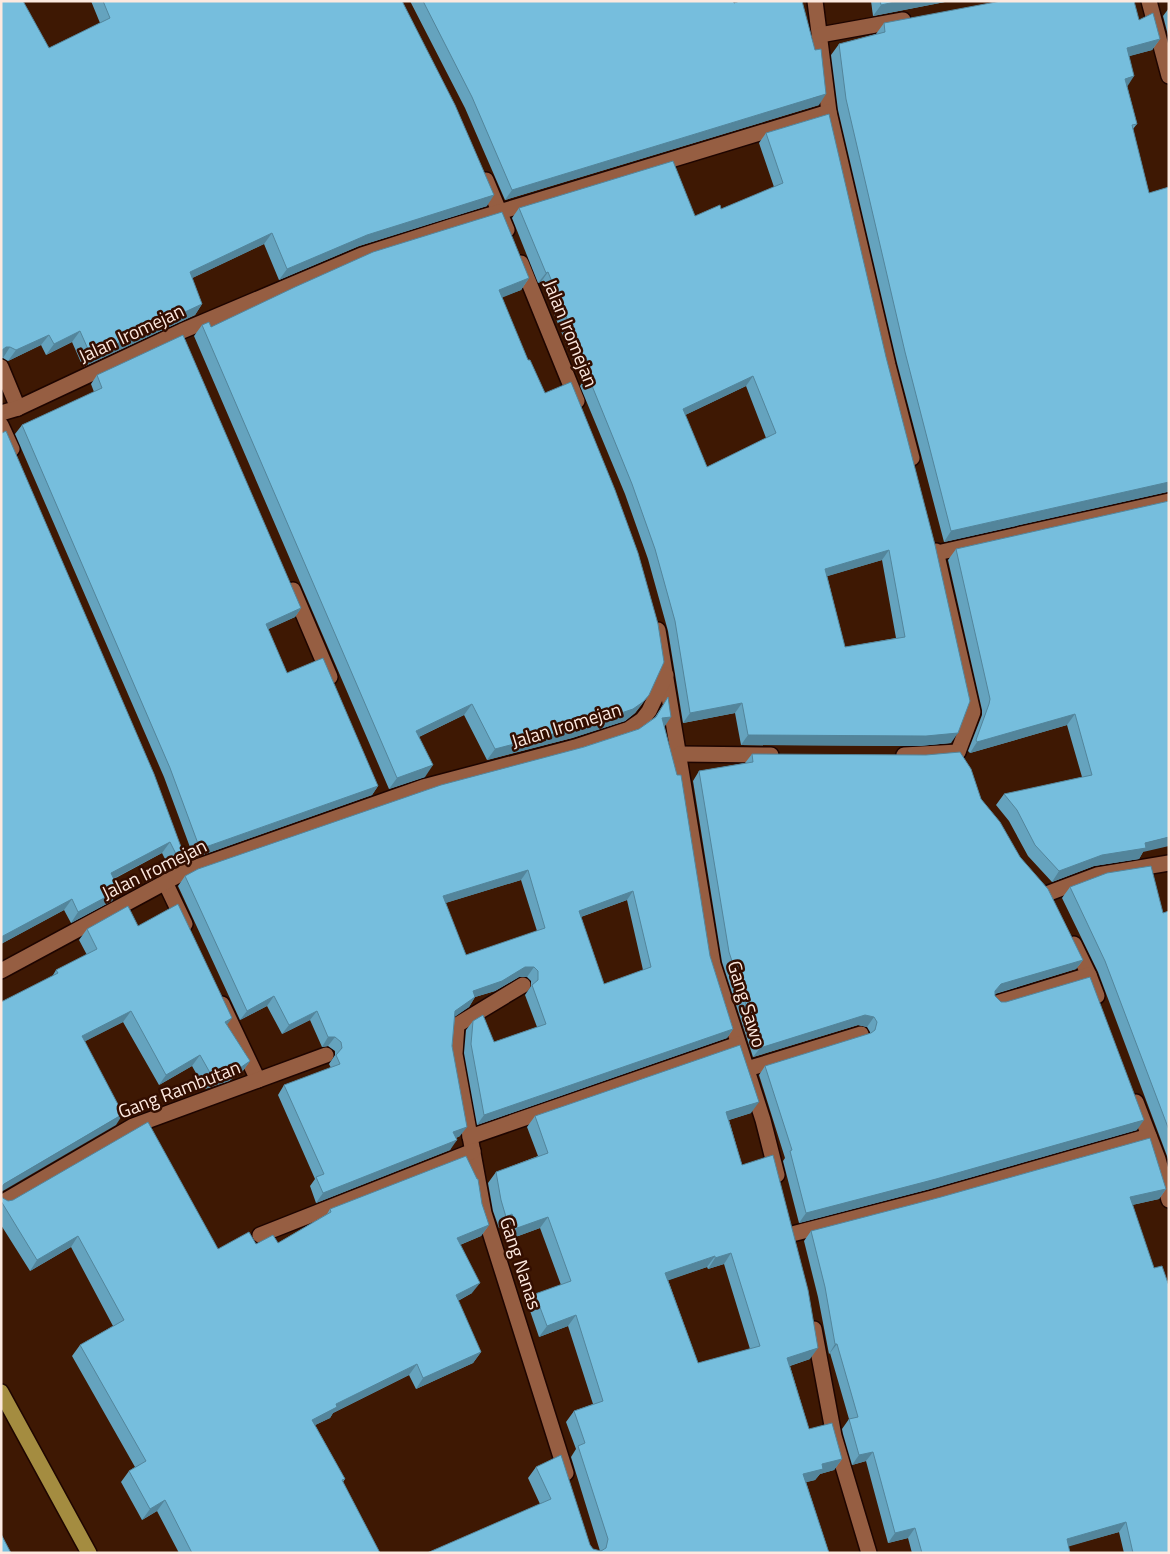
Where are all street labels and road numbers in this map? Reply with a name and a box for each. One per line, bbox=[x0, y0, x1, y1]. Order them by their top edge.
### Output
street label: Jalan Iromejan bbox=[537, 275, 606, 391]
street label: Jalan Iromejan bbox=[73, 295, 188, 370]
street label: Jalan Iromejan bbox=[507, 694, 624, 755]
street label: Jalan Iromejan bbox=[96, 831, 211, 907]
street label: Gang Sawo bbox=[721, 957, 774, 1051]
street label: Gang Rambutan bbox=[113, 1052, 244, 1125]
street label: Gang Nanas bbox=[493, 1213, 550, 1313]

